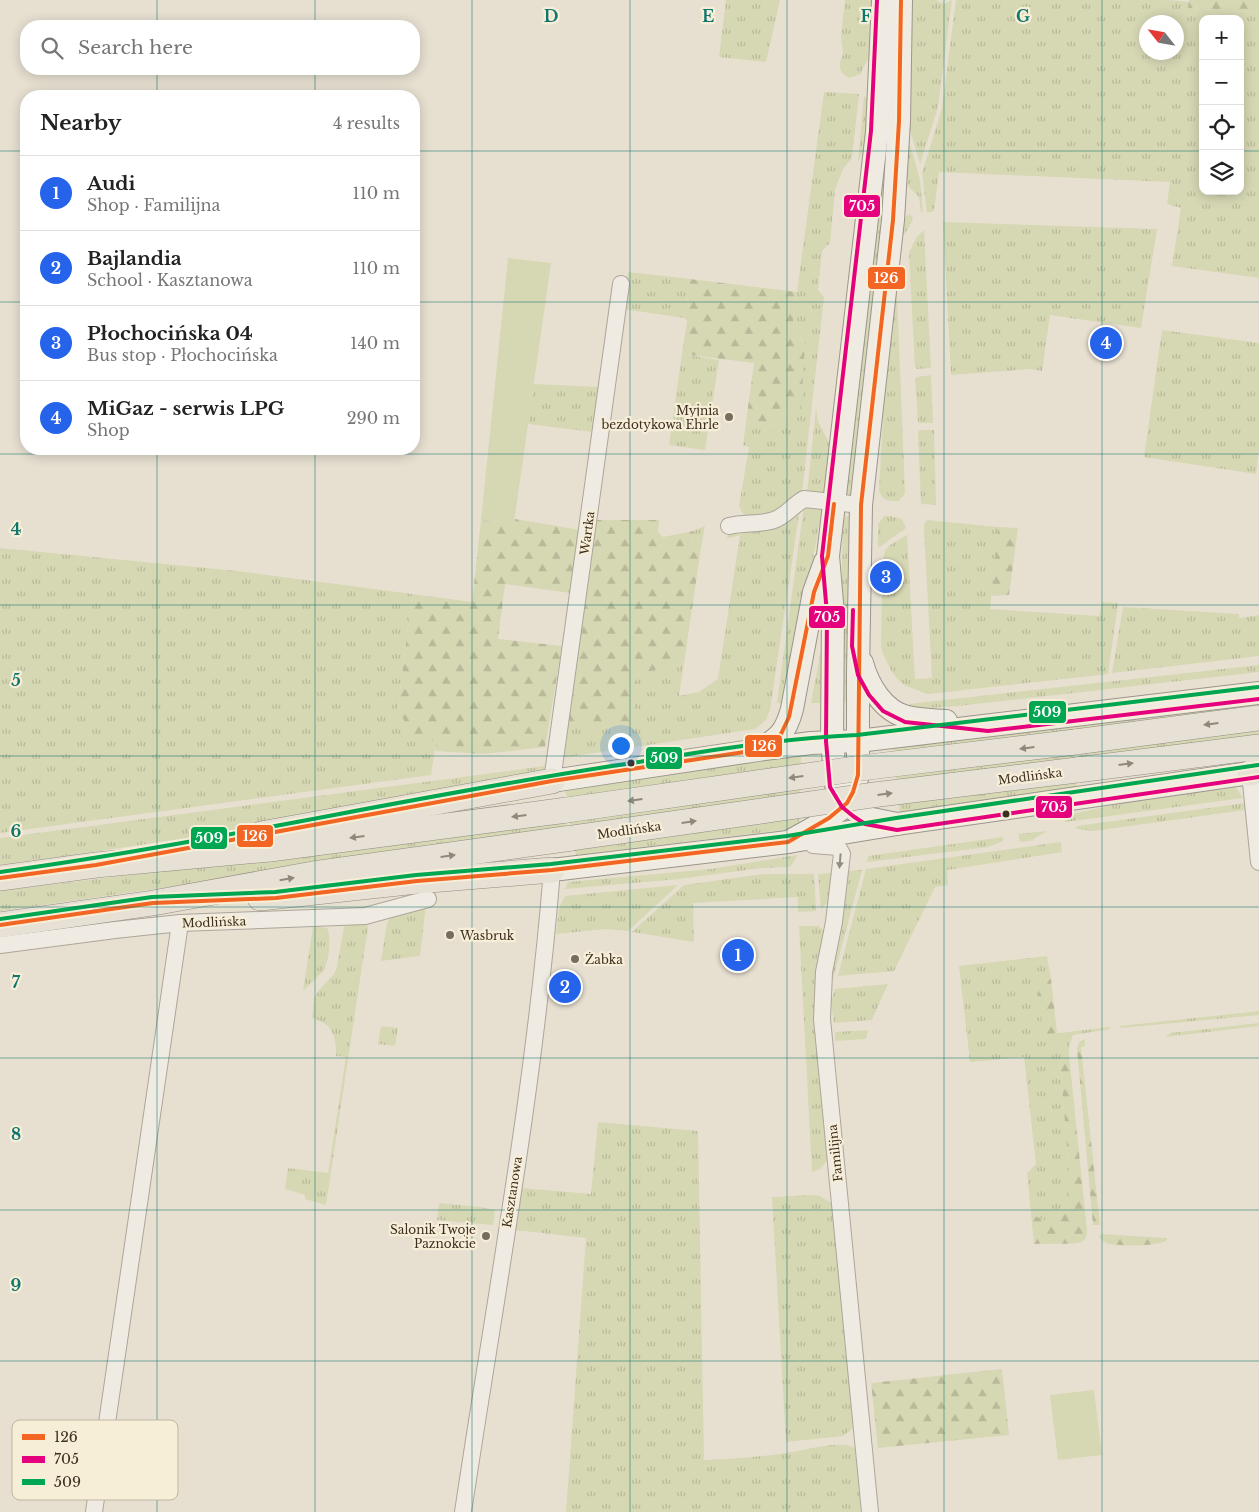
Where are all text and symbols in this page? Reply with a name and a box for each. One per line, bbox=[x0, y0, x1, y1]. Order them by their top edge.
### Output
text: D bbox=[544, 6, 558, 26]
text: E bbox=[702, 6, 714, 26]
text: F bbox=[860, 6, 872, 26]
text: G bbox=[1016, 6, 1030, 26]
north arrow bbox=[1139, 15, 1184, 60]
map controls bbox=[1199, 15, 1244, 195]
button: + bbox=[1199, 15, 1244, 60]
search box bbox=[20, 20, 420, 75]
icon: search bbox=[38, 34, 66, 62]
text: Search here bbox=[78, 36, 193, 59]
button: − bbox=[1199, 60, 1244, 105]
button: locate bbox=[1199, 105, 1244, 150]
text: Nearby bbox=[40, 110, 121, 136]
text: 4 results bbox=[333, 113, 400, 133]
button: layers bbox=[1199, 150, 1244, 195]
text: Audi bbox=[87, 172, 135, 195]
text: 1 bbox=[53, 183, 59, 203]
text: 110 m bbox=[353, 183, 400, 203]
line badge: 705 bbox=[843, 194, 881, 218]
text: Shop · Familijna bbox=[87, 195, 220, 215]
text: 705 bbox=[849, 197, 875, 215]
text: Bajlandia bbox=[87, 247, 182, 270]
text: 2 bbox=[51, 258, 61, 278]
text: 110 m bbox=[353, 258, 400, 278]
line badge: 126 bbox=[867, 266, 906, 290]
text: 126 bbox=[874, 269, 898, 287]
text: School · Kasztanowa bbox=[87, 270, 253, 290]
text: Płochocińska 04 bbox=[87, 322, 253, 345]
pin: 4 bbox=[1090, 324, 1122, 362]
text: 3 bbox=[51, 333, 61, 353]
text: 140 m bbox=[350, 333, 400, 353]
text: Bus stop · Płochocińska bbox=[87, 345, 278, 365]
text: MiGaz - serwis LPG bbox=[87, 397, 284, 420]
place label: Myjnia bezdotykowa Ehrle bbox=[600, 403, 719, 432]
text: 4 bbox=[51, 408, 61, 428]
text: 290 m bbox=[347, 408, 400, 428]
marker: Myjnia bezdotykowa Ehrle bbox=[723, 411, 735, 423]
text: Shop bbox=[87, 420, 130, 440]
street label: Wartka bbox=[576, 510, 598, 557]
text: 4 bbox=[11, 519, 21, 539]
pin: 3 bbox=[870, 558, 902, 596]
line badge: 705 bbox=[808, 605, 846, 629]
text: 705 bbox=[814, 608, 840, 626]
text: 5 bbox=[11, 670, 21, 690]
line badge: 509 bbox=[1028, 700, 1067, 724]
text: 509 bbox=[1033, 703, 1061, 721]
one-way arrow bbox=[1202, 720, 1218, 728]
your location bbox=[608, 733, 634, 759]
line badge: 126 bbox=[744, 734, 783, 758]
text: 126 bbox=[752, 737, 776, 755]
one-way arrow bbox=[1019, 744, 1035, 752]
line badge: 509 bbox=[645, 746, 683, 770]
text: 509 bbox=[650, 749, 678, 767]
unlabelled marker bbox=[626, 758, 636, 768]
one-way arrow bbox=[1118, 760, 1134, 768]
street label: Modlińska bbox=[997, 765, 1063, 787]
one-way arrow bbox=[788, 774, 804, 782]
one-way arrow bbox=[877, 790, 893, 798]
line badge: 705 bbox=[1035, 795, 1073, 819]
one-way arrow bbox=[627, 797, 643, 805]
text: 705 bbox=[1041, 798, 1067, 816]
unlabelled marker bbox=[1001, 809, 1011, 819]
one-way arrow bbox=[510, 813, 526, 821]
one-way arrow bbox=[682, 817, 698, 825]
street label: Modlińska bbox=[596, 818, 662, 842]
text: 6 bbox=[11, 821, 22, 841]
line badge: 126 bbox=[236, 824, 274, 848]
line badge: 509 bbox=[190, 826, 228, 850]
text: 126 bbox=[243, 827, 267, 845]
text: 509 bbox=[195, 829, 223, 847]
one-way arrow bbox=[349, 834, 365, 842]
one-way arrow bbox=[440, 851, 456, 859]
one-way arrow bbox=[836, 854, 844, 870]
one-way arrow bbox=[279, 875, 294, 883]
street label: Modlińska bbox=[182, 913, 247, 931]
place label: Wasbruk bbox=[459, 928, 515, 943]
marker: Wasbruk bbox=[444, 929, 456, 941]
pin: 1 bbox=[722, 936, 754, 974]
place label: Żabka bbox=[585, 951, 623, 967]
marker: Żabka bbox=[569, 953, 581, 965]
pin: 2 bbox=[549, 968, 581, 1006]
text: 7 bbox=[12, 972, 21, 992]
street label: Familijna bbox=[824, 1123, 845, 1183]
text: 8 bbox=[11, 1124, 21, 1144]
street label: Kasztanowa bbox=[499, 1155, 525, 1229]
place label: Salonik Twoje Paznokcie bbox=[390, 1222, 476, 1251]
marker: Salonik Twoje Paznokcie bbox=[480, 1230, 492, 1242]
text: 9 bbox=[11, 1275, 22, 1295]
legend bbox=[12, 1420, 178, 1500]
text: 126 bbox=[54, 1428, 78, 1446]
text: 705 bbox=[54, 1450, 79, 1468]
text: 509 bbox=[54, 1473, 81, 1491]

